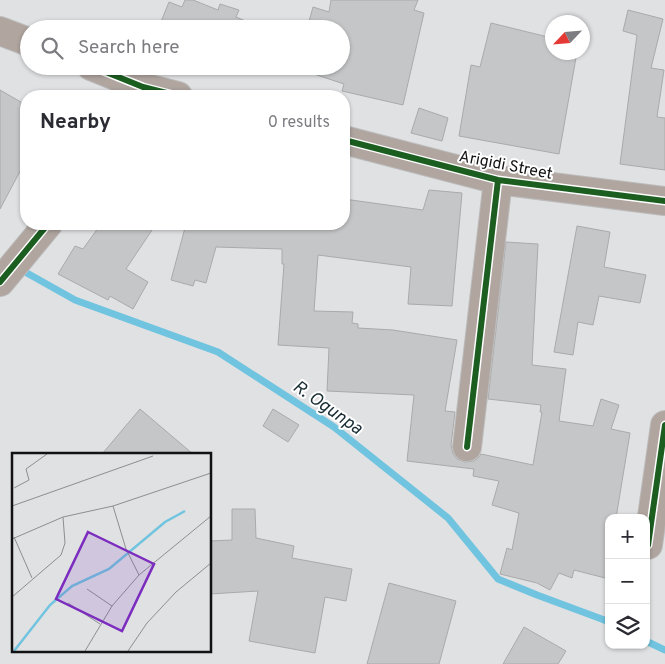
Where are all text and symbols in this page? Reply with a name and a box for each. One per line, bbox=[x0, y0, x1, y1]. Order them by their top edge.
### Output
north arrow bbox=[545, 15, 590, 60]
search box bbox=[20, 20, 350, 75]
icon: search bbox=[38, 34, 66, 62]
text: Search here bbox=[78, 36, 180, 60]
text: Nearby bbox=[40, 109, 111, 136]
text: 0 results bbox=[268, 113, 330, 133]
street label: Arigidi Street bbox=[457, 147, 554, 185]
water label: R. Ogunpa bbox=[288, 376, 367, 441]
inset map bbox=[12, 453, 211, 652]
map controls bbox=[605, 514, 650, 649]
button: + bbox=[605, 514, 650, 559]
button: − bbox=[605, 559, 650, 604]
button: layers bbox=[605, 604, 650, 649]

